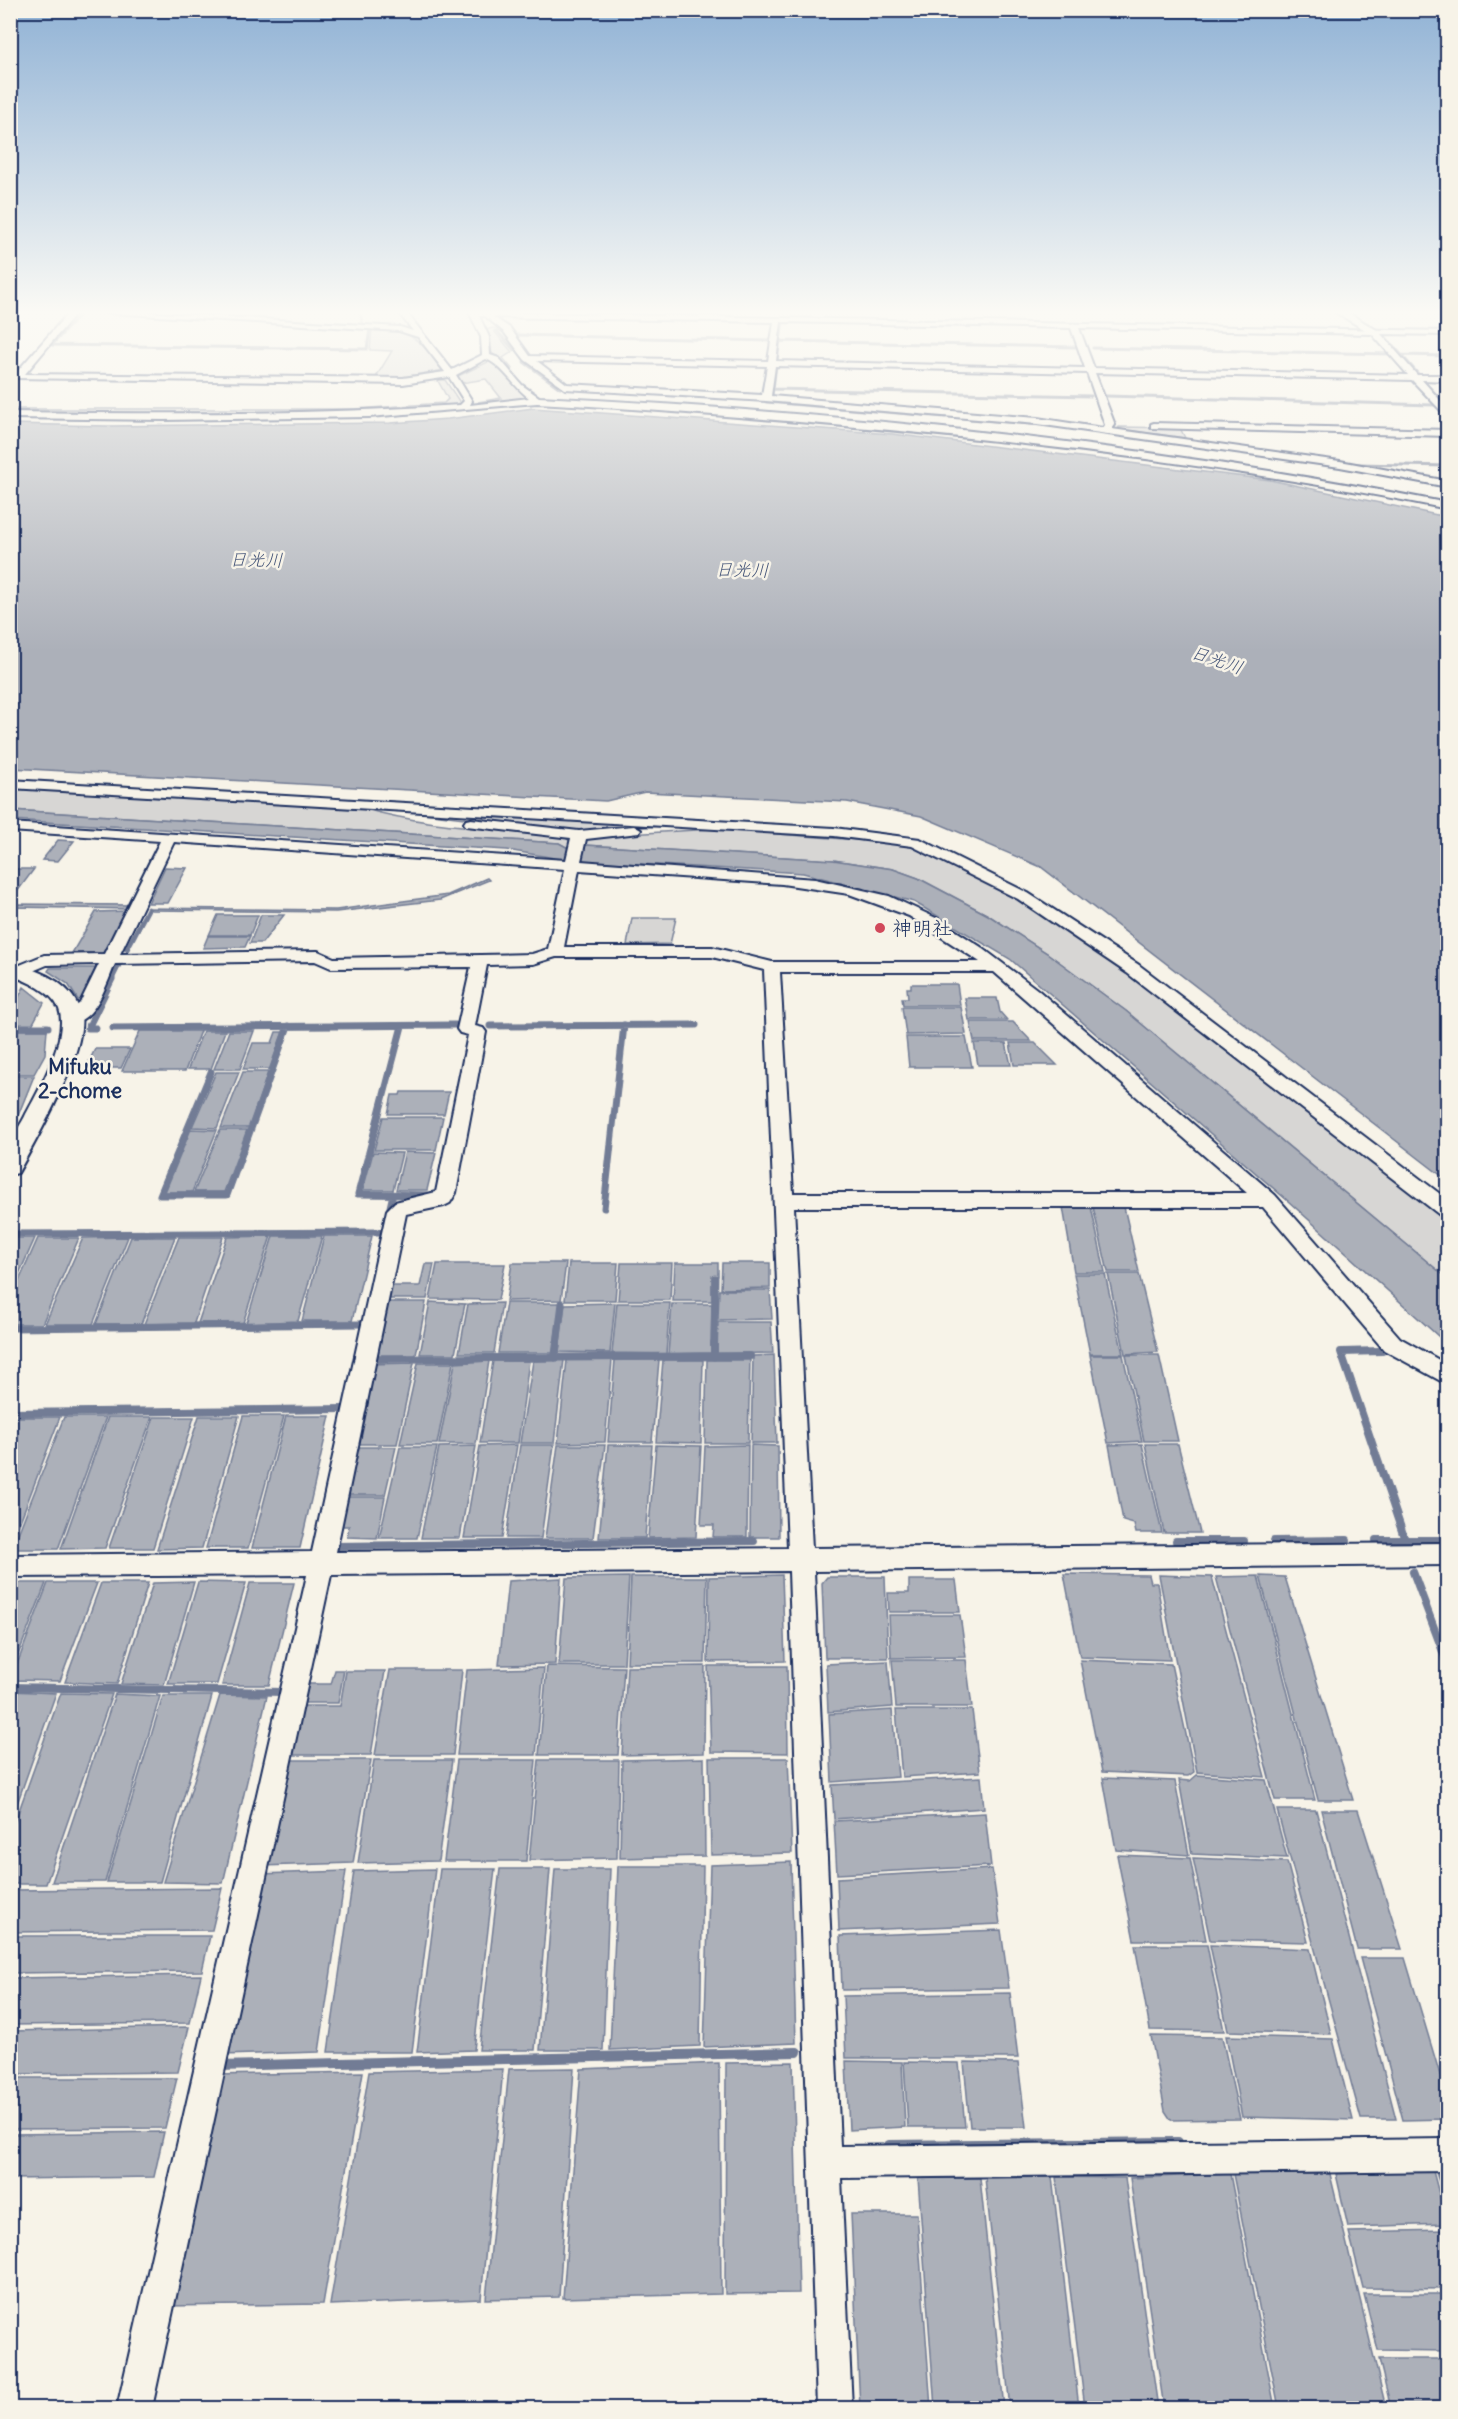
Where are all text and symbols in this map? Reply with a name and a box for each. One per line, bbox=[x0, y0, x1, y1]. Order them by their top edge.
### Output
water label: 日光川 bbox=[229, 548, 283, 571]
water label: 日光川 bbox=[715, 558, 769, 581]
water label: 日光川 bbox=[1188, 640, 1246, 679]
place label: 神明社 bbox=[892, 915, 952, 940]
marker: 神明社 bbox=[873, 921, 887, 935]
district label: Mifuku 2-chome bbox=[38, 1053, 122, 1104]

